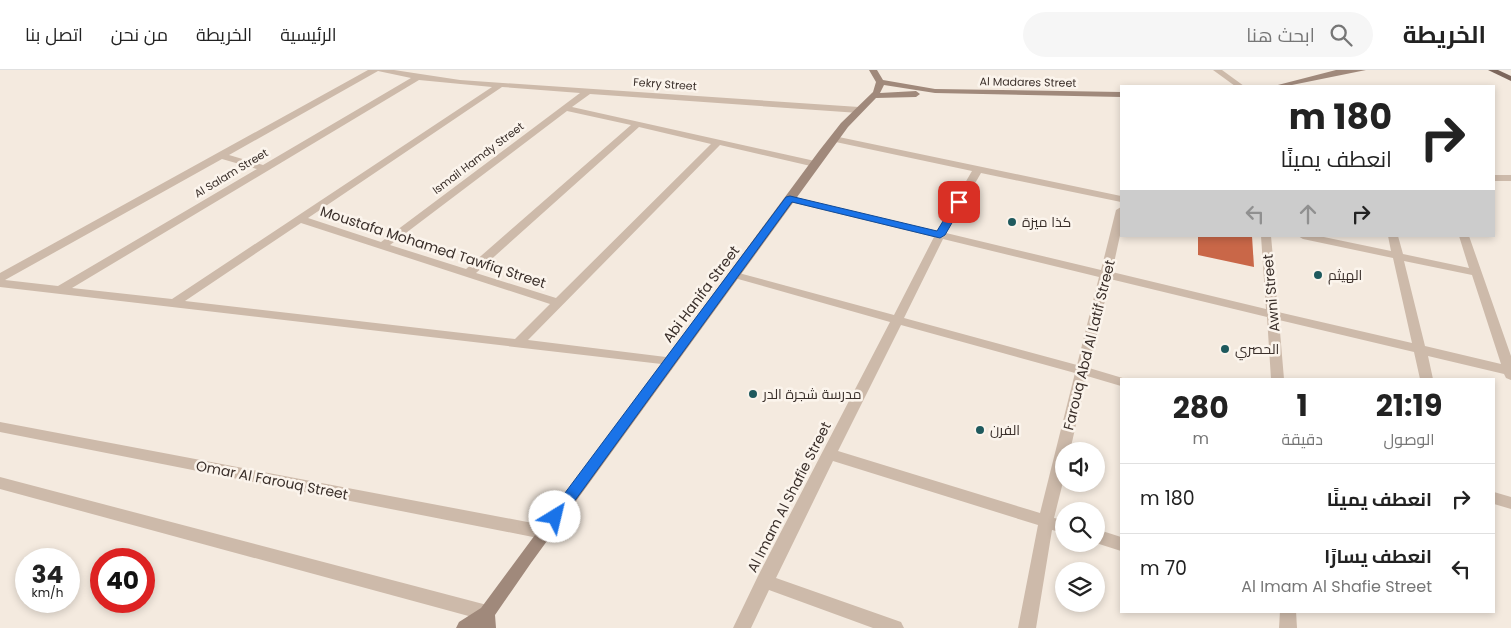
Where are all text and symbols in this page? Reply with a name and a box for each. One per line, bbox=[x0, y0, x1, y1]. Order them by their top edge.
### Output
search box bbox=[1023, 12, 1373, 57]
text: الخريطة bbox=[1403, 18, 1486, 51]
icon: search bbox=[1327, 21, 1355, 49]
text: اتصل بنا bbox=[25, 22, 83, 47]
text: من نحن bbox=[111, 22, 168, 47]
text: الخريطة bbox=[196, 22, 252, 47]
text: الرئيسية bbox=[280, 22, 337, 47]
text: ابحث هنا bbox=[1246, 22, 1315, 49]
street label: Al Madares Street bbox=[980, 73, 1076, 91]
street label: Fekry Street bbox=[633, 74, 697, 94]
text: 180 m bbox=[1289, 92, 1392, 141]
icon: right bbox=[1410, 105, 1475, 170]
street label: Ismail Hamdy Street bbox=[429, 118, 527, 198]
text: انعطف يمينًا bbox=[1281, 144, 1392, 175]
street label: Al Salam Street bbox=[191, 145, 271, 201]
pin bbox=[938, 181, 980, 223]
icon: arrive bbox=[945, 188, 973, 216]
icon: left bbox=[1241, 200, 1269, 228]
icon: ahead bbox=[1294, 200, 1322, 228]
icon: right bbox=[1347, 200, 1375, 228]
street label: Moustafa Mohamed Tawfiq Street bbox=[318, 201, 548, 293]
place label: كذا ميزة bbox=[1022, 212, 1071, 232]
marker: كذا ميزة bbox=[1006, 216, 1018, 228]
street label: Abi Hanifa Street bbox=[658, 241, 744, 347]
street label: Awni Street bbox=[1258, 253, 1284, 333]
street label: Farouq Abd Al Latif Street bbox=[1058, 258, 1120, 432]
place label: الهيثم bbox=[1328, 265, 1362, 285]
marker: الهيثم bbox=[1312, 269, 1324, 281]
place label: الحصري bbox=[1235, 339, 1279, 361]
marker: الحصري bbox=[1219, 343, 1231, 355]
place label: مدرسة شجرة الدر bbox=[762, 384, 862, 404]
text: 1 bbox=[1297, 384, 1308, 427]
text: 21:19 bbox=[1376, 384, 1442, 427]
text: 280 bbox=[1173, 386, 1229, 429]
marker: مدرسة شجرة الدر bbox=[747, 388, 759, 400]
street label: Al Imam Al Shafie Street bbox=[742, 418, 836, 576]
place label: الفرن bbox=[990, 420, 1020, 440]
marker: الفرن bbox=[974, 424, 986, 436]
text: m bbox=[1192, 427, 1209, 450]
text: دقيقة bbox=[1281, 428, 1323, 451]
text: الوصول bbox=[1384, 428, 1435, 451]
map controls bbox=[1055, 442, 1105, 612]
button: sound bbox=[1055, 442, 1105, 492]
street label: Omar Al Farouq Street bbox=[194, 455, 350, 505]
text: 180 m bbox=[1140, 485, 1195, 512]
icon: right bbox=[1447, 485, 1475, 513]
text: انعطف يمينًا bbox=[1327, 486, 1432, 513]
position arrow bbox=[528, 490, 580, 542]
button: search bbox=[1055, 502, 1105, 552]
text: انعطف يسارًا bbox=[1324, 543, 1432, 570]
speed limit sign: 40 bbox=[90, 548, 155, 613]
text: 70 m bbox=[1140, 555, 1187, 582]
icon: left bbox=[1447, 555, 1475, 583]
text: 34 bbox=[31, 557, 64, 592]
button: layers bbox=[1055, 562, 1105, 612]
text: Al Imam Al Shafie Street bbox=[1241, 575, 1432, 598]
text: km/h bbox=[32, 584, 63, 601]

